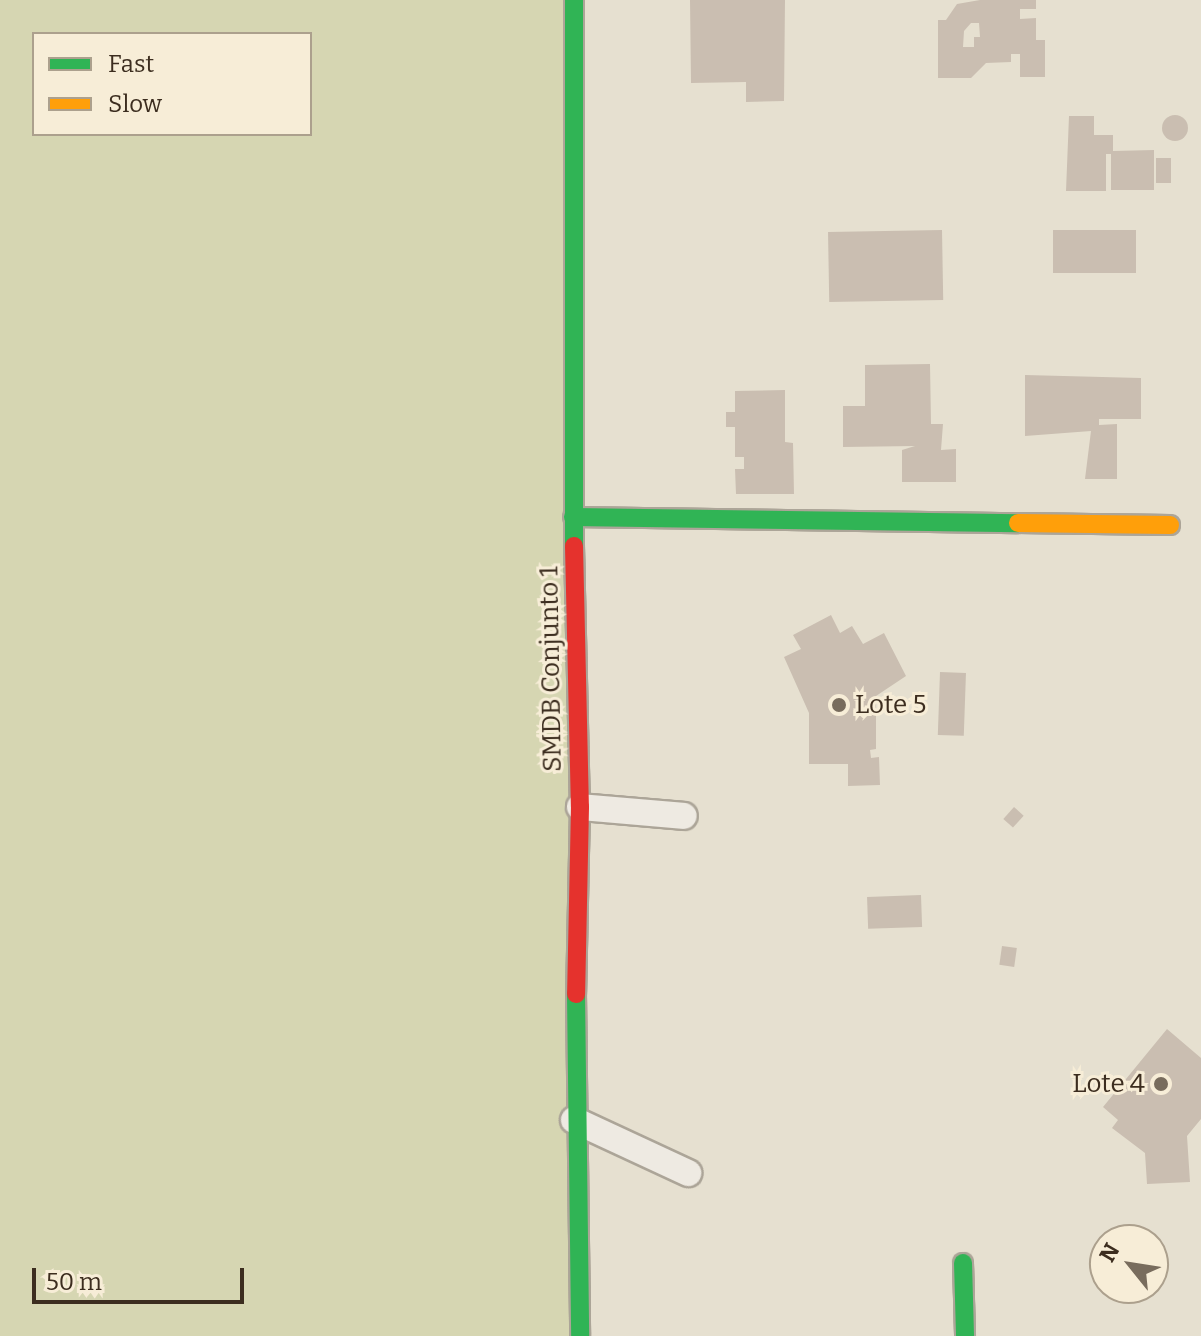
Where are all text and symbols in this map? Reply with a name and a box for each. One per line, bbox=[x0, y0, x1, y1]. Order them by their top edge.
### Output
legend bbox=[32, 32, 312, 136]
text: Fast bbox=[108, 50, 154, 78]
text: Slow bbox=[108, 90, 162, 118]
street label: SMDB Conjunto 1 bbox=[534, 566, 568, 772]
place label: Lote 5 bbox=[855, 689, 926, 721]
marker: Lote 5 bbox=[830, 696, 848, 714]
place label: Lote 4 bbox=[1072, 1068, 1145, 1100]
marker: Lote 4 bbox=[1152, 1075, 1170, 1093]
north arrow bbox=[1089, 1224, 1169, 1304]
text: N bbox=[1094, 1239, 1125, 1267]
scale bar bbox=[36, 1252, 248, 1302]
text: 50 m bbox=[46, 1268, 102, 1296]

